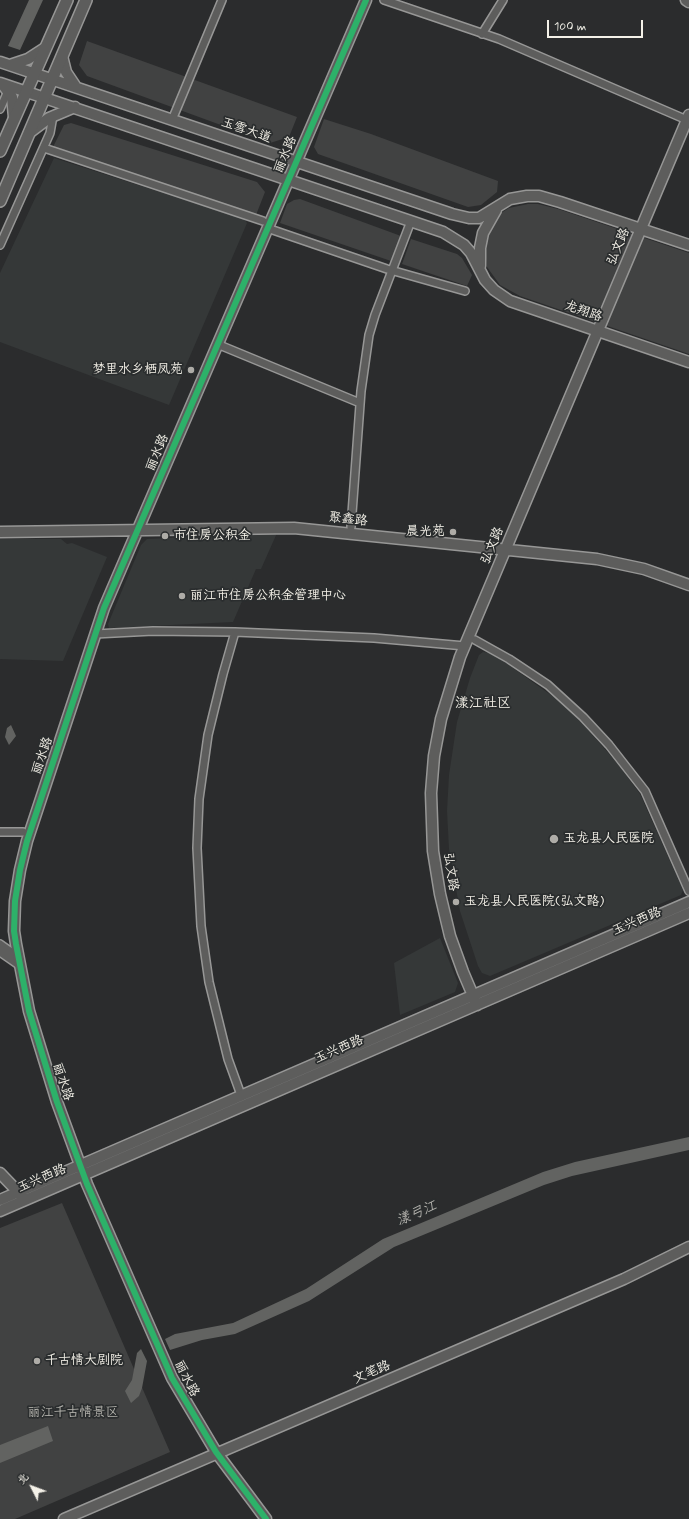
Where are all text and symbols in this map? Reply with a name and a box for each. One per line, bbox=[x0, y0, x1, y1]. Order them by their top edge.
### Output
scale bar bbox=[549, 12, 645, 38]
text: 100 m bbox=[554, 19, 586, 35]
street label: 玉雪大道 bbox=[219, 115, 273, 147]
street label: 丽水路 bbox=[271, 134, 301, 176]
street label: 弘文路 bbox=[604, 226, 634, 268]
street label: 龙翔路 bbox=[562, 298, 604, 326]
place label: 梦里水乡栖凤苑 bbox=[92, 362, 183, 378]
marker: 梦里水乡栖凤苑 bbox=[186, 365, 196, 375]
street label: 丽水路 bbox=[143, 432, 173, 474]
street label: 聚鑫路 bbox=[328, 510, 368, 530]
place label: 晨光苑 bbox=[406, 524, 445, 540]
street label: 弘文路 bbox=[478, 525, 508, 567]
marker: 晨光苑 bbox=[448, 527, 458, 537]
place label: 市住房公积金 bbox=[173, 528, 251, 544]
marker: 市住房公积金 bbox=[160, 531, 170, 541]
place label: 丽江市住房公积金管理中心 bbox=[190, 588, 346, 604]
marker: 丽江市住房公积金管理中心 bbox=[177, 591, 187, 601]
district label: 漾江社区 bbox=[455, 696, 511, 712]
street label: 丽水路 bbox=[29, 735, 57, 777]
place label: 玉龙县人民医院 bbox=[563, 831, 654, 847]
marker: 玉龙县人民医院 bbox=[548, 833, 560, 845]
street label: 弘文路 bbox=[439, 852, 461, 892]
place label: 玉龙县人民医院(弘文路) bbox=[464, 894, 604, 910]
marker: 玉龙县人民医院(弘文路) bbox=[451, 897, 461, 907]
street label: 玉兴西路 bbox=[610, 905, 664, 939]
street label: 玉兴西路 bbox=[312, 1033, 366, 1067]
street label: 丽水路 bbox=[49, 1061, 75, 1103]
street label: 玉兴西路 bbox=[15, 1162, 69, 1196]
water label: 漾弓江 bbox=[394, 1198, 440, 1230]
place label: 千古情大剧院 bbox=[45, 1353, 123, 1369]
marker: 千古情大剧院 bbox=[32, 1356, 42, 1366]
street label: 丽水路 bbox=[170, 1358, 202, 1400]
street label: 文笔路 bbox=[351, 1358, 393, 1388]
park label: 丽江千古情景区 bbox=[28, 1405, 118, 1421]
north arrow bbox=[12, 1467, 52, 1507]
text: 北 bbox=[14, 1470, 32, 1488]

